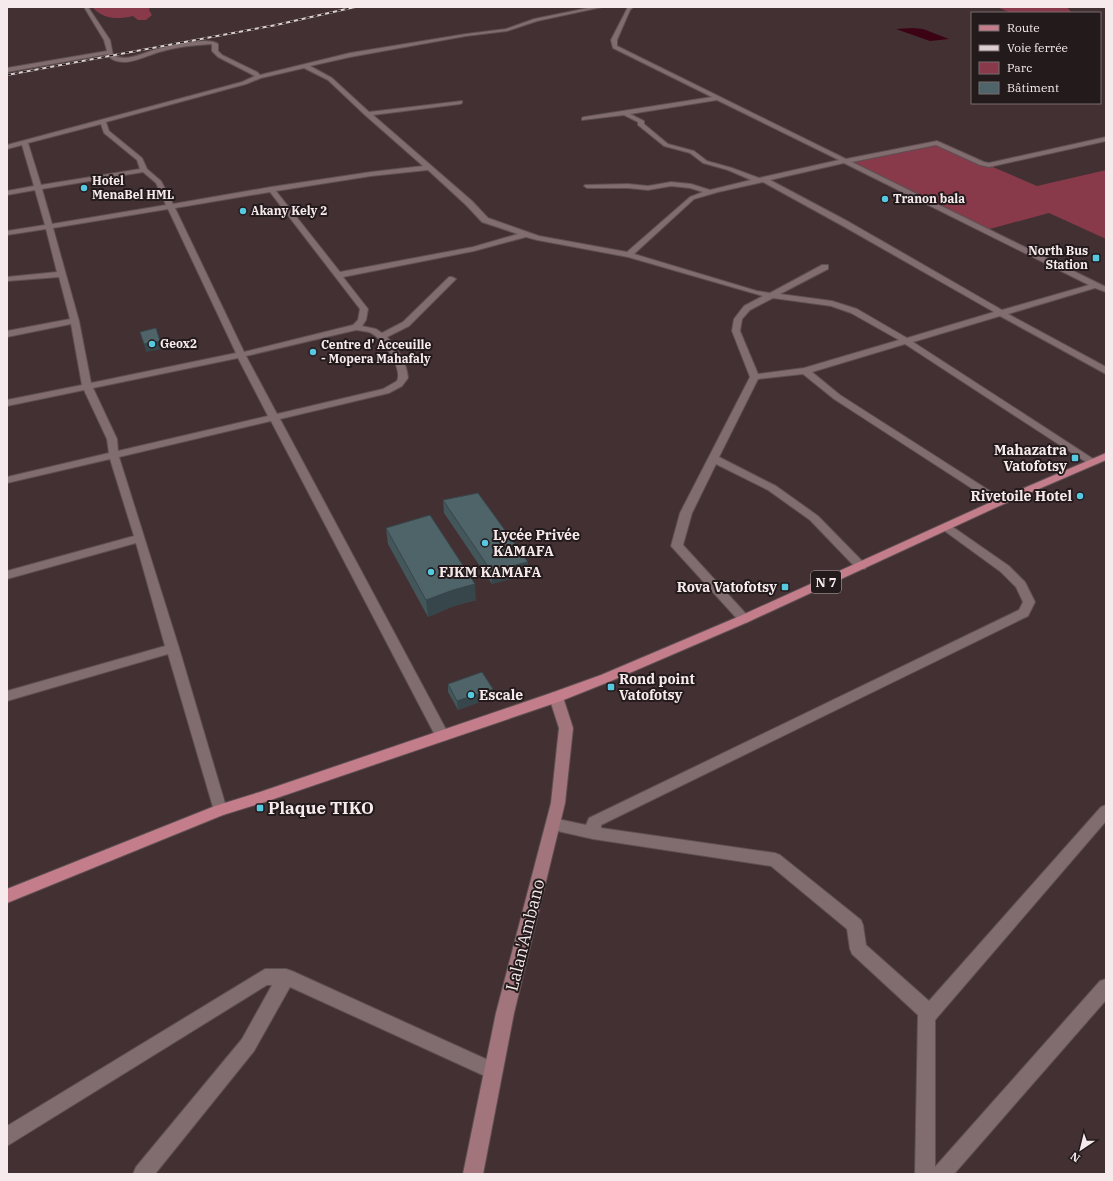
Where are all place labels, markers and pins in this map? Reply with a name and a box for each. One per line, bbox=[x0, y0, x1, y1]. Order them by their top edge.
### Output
place label: Hotel MenaBel HML bbox=[92, 173, 174, 202]
marker: Hotel MenaBel HML bbox=[79, 183, 89, 193]
place label: Tranon bala bbox=[893, 191, 965, 206]
marker: Tranon bala bbox=[880, 194, 890, 204]
place label: Akany Kely 2 bbox=[251, 203, 327, 218]
marker: Akany Kely 2 bbox=[238, 206, 248, 216]
place label: North Bus Station bbox=[1028, 243, 1088, 272]
marker: North Bus Station bbox=[1091, 253, 1101, 263]
place label: Geox2 bbox=[160, 336, 197, 351]
place label: Centre d' Acceuille - Mopera Mahafaly bbox=[321, 337, 431, 366]
marker: Geox2 bbox=[147, 339, 157, 349]
marker: Centre d' Acceuille - Mopera Mahafaly bbox=[308, 347, 318, 357]
place label: Mahazatra Vatofotsy bbox=[994, 441, 1067, 475]
marker: Mahazatra Vatofotsy bbox=[1070, 453, 1080, 463]
place label: Rivetoile Hotel bbox=[970, 487, 1072, 505]
marker: Rivetoile Hotel bbox=[1075, 491, 1085, 501]
place label: Lycée Privée KAMAFA bbox=[493, 526, 580, 560]
marker: Lycée Privée KAMAFA bbox=[480, 538, 490, 548]
place label: FJKM KAMAFA bbox=[439, 563, 542, 581]
marker: FJKM KAMAFA bbox=[426, 567, 436, 577]
place label: Rova Vatofotsy bbox=[677, 578, 777, 596]
marker: Rova Vatofotsy bbox=[780, 582, 790, 592]
place label: Rond point Vatofotsy bbox=[619, 670, 695, 704]
marker: Rond point Vatofotsy bbox=[606, 682, 616, 692]
place label: Escale bbox=[479, 686, 523, 704]
marker: Escale bbox=[466, 690, 476, 700]
place label: Plaque TIKO bbox=[268, 797, 374, 819]
marker: Plaque TIKO bbox=[255, 803, 265, 813]

